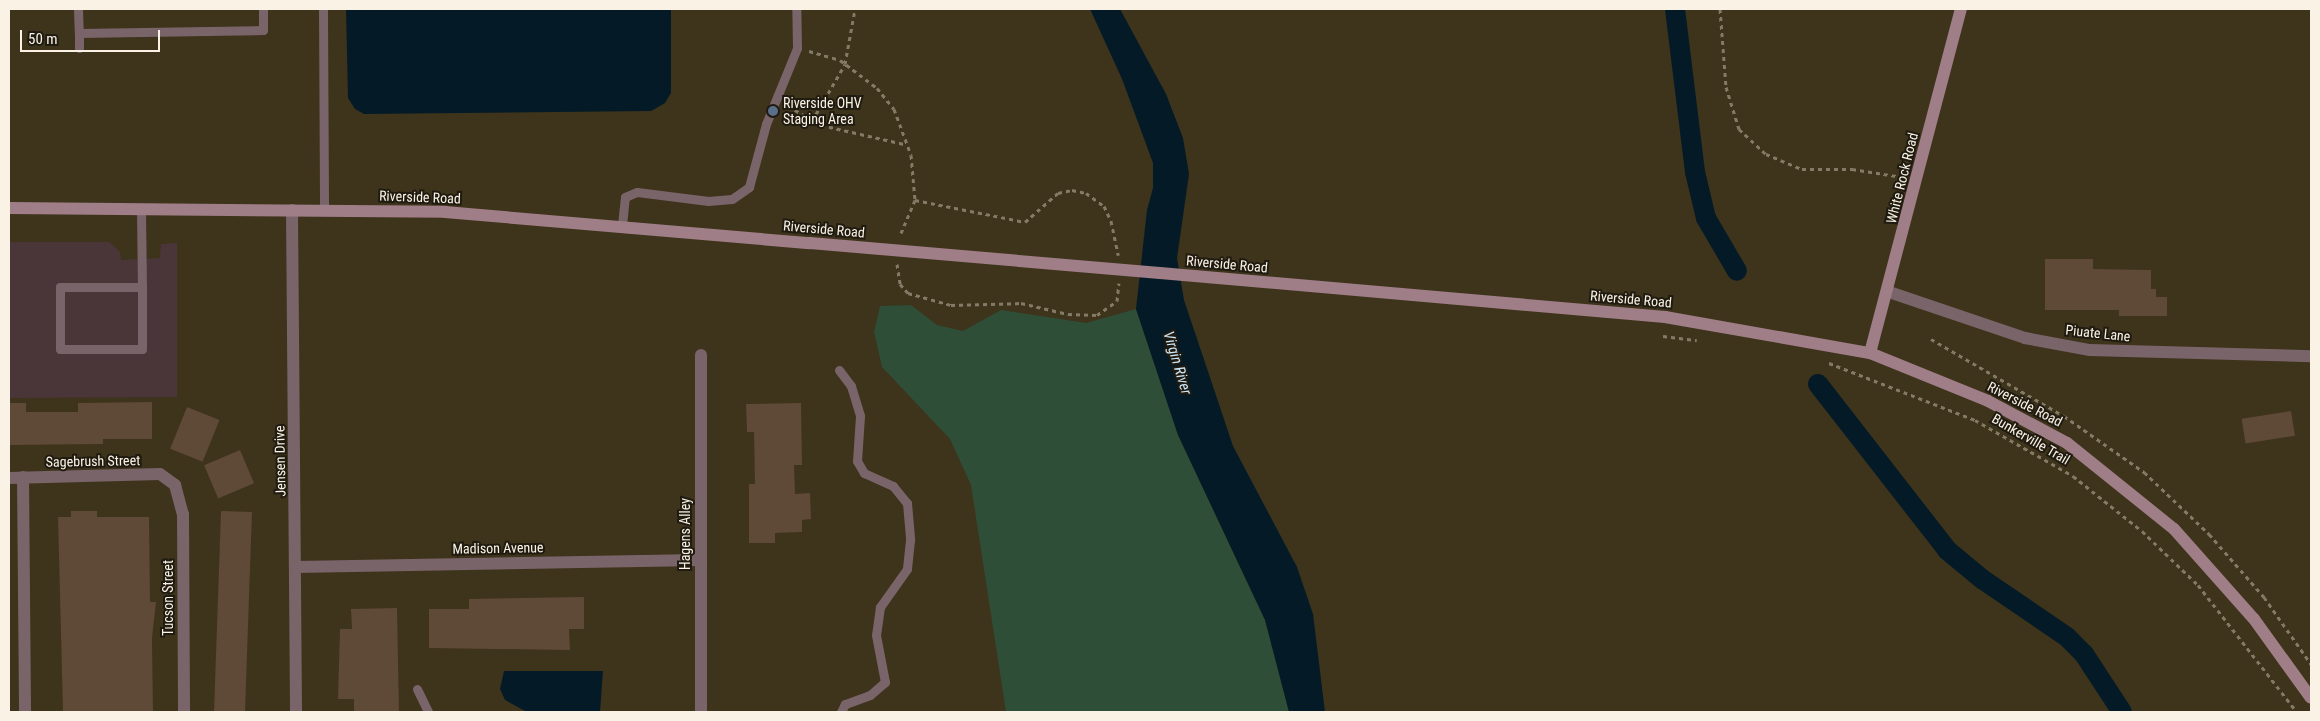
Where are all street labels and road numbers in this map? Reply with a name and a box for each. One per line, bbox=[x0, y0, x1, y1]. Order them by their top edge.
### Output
street label: White Rock Road bbox=[1883, 131, 1921, 225]
street label: Riverside Road bbox=[379, 187, 461, 207]
street label: Riverside Road bbox=[783, 217, 865, 241]
street label: Riverside Road bbox=[1186, 252, 1268, 276]
street label: Riverside Road bbox=[1590, 287, 1672, 311]
street label: Piuate Lane bbox=[2065, 321, 2131, 345]
street label: Riverside Road bbox=[1985, 378, 2065, 430]
street label: Bunkerville Trail bbox=[1989, 410, 2073, 468]
street label: Jensen Drive bbox=[271, 425, 289, 497]
street label: Sagebrush Street bbox=[46, 452, 140, 470]
street label: Hagens Alley bbox=[677, 498, 693, 570]
street label: Madison Avenue bbox=[452, 539, 544, 557]
street label: Tucson Street bbox=[160, 560, 176, 636]

